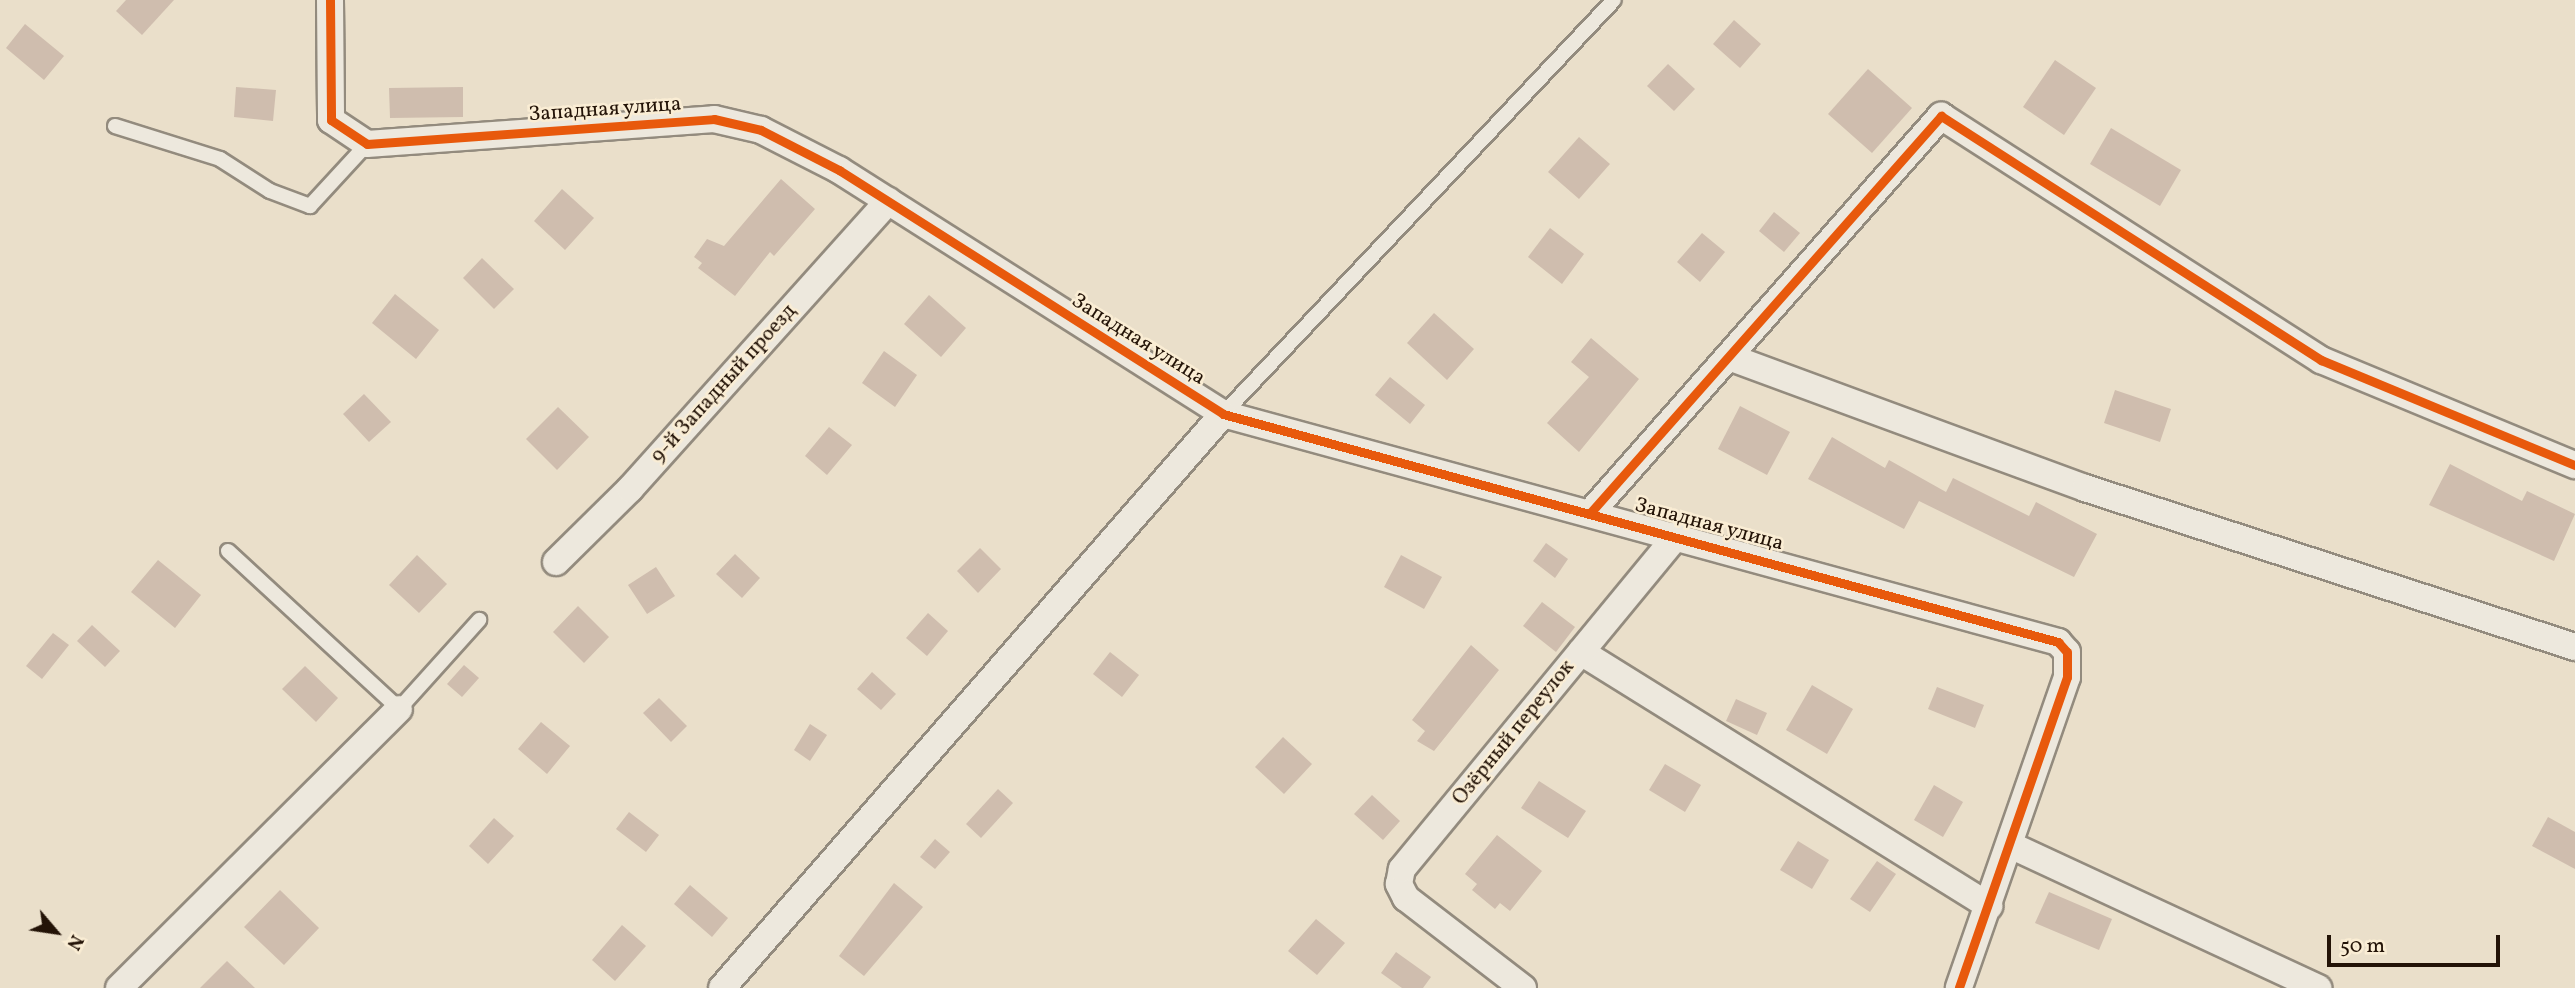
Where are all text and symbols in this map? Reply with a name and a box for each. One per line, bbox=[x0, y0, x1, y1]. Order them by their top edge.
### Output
street label: Западная улица bbox=[527, 92, 683, 128]
street label: Западная улица bbox=[1066, 289, 1210, 391]
street label: 9-й Западный проезд bbox=[646, 299, 802, 469]
street label: Западная улица bbox=[1631, 493, 1787, 557]
street label: Озёрный переулок bbox=[1448, 655, 1580, 811]
north arrow bbox=[21, 897, 91, 967]
scale bar bbox=[2330, 922, 2503, 966]
text: N bbox=[60, 930, 89, 955]
text: 50 m bbox=[2340, 932, 2385, 961]

